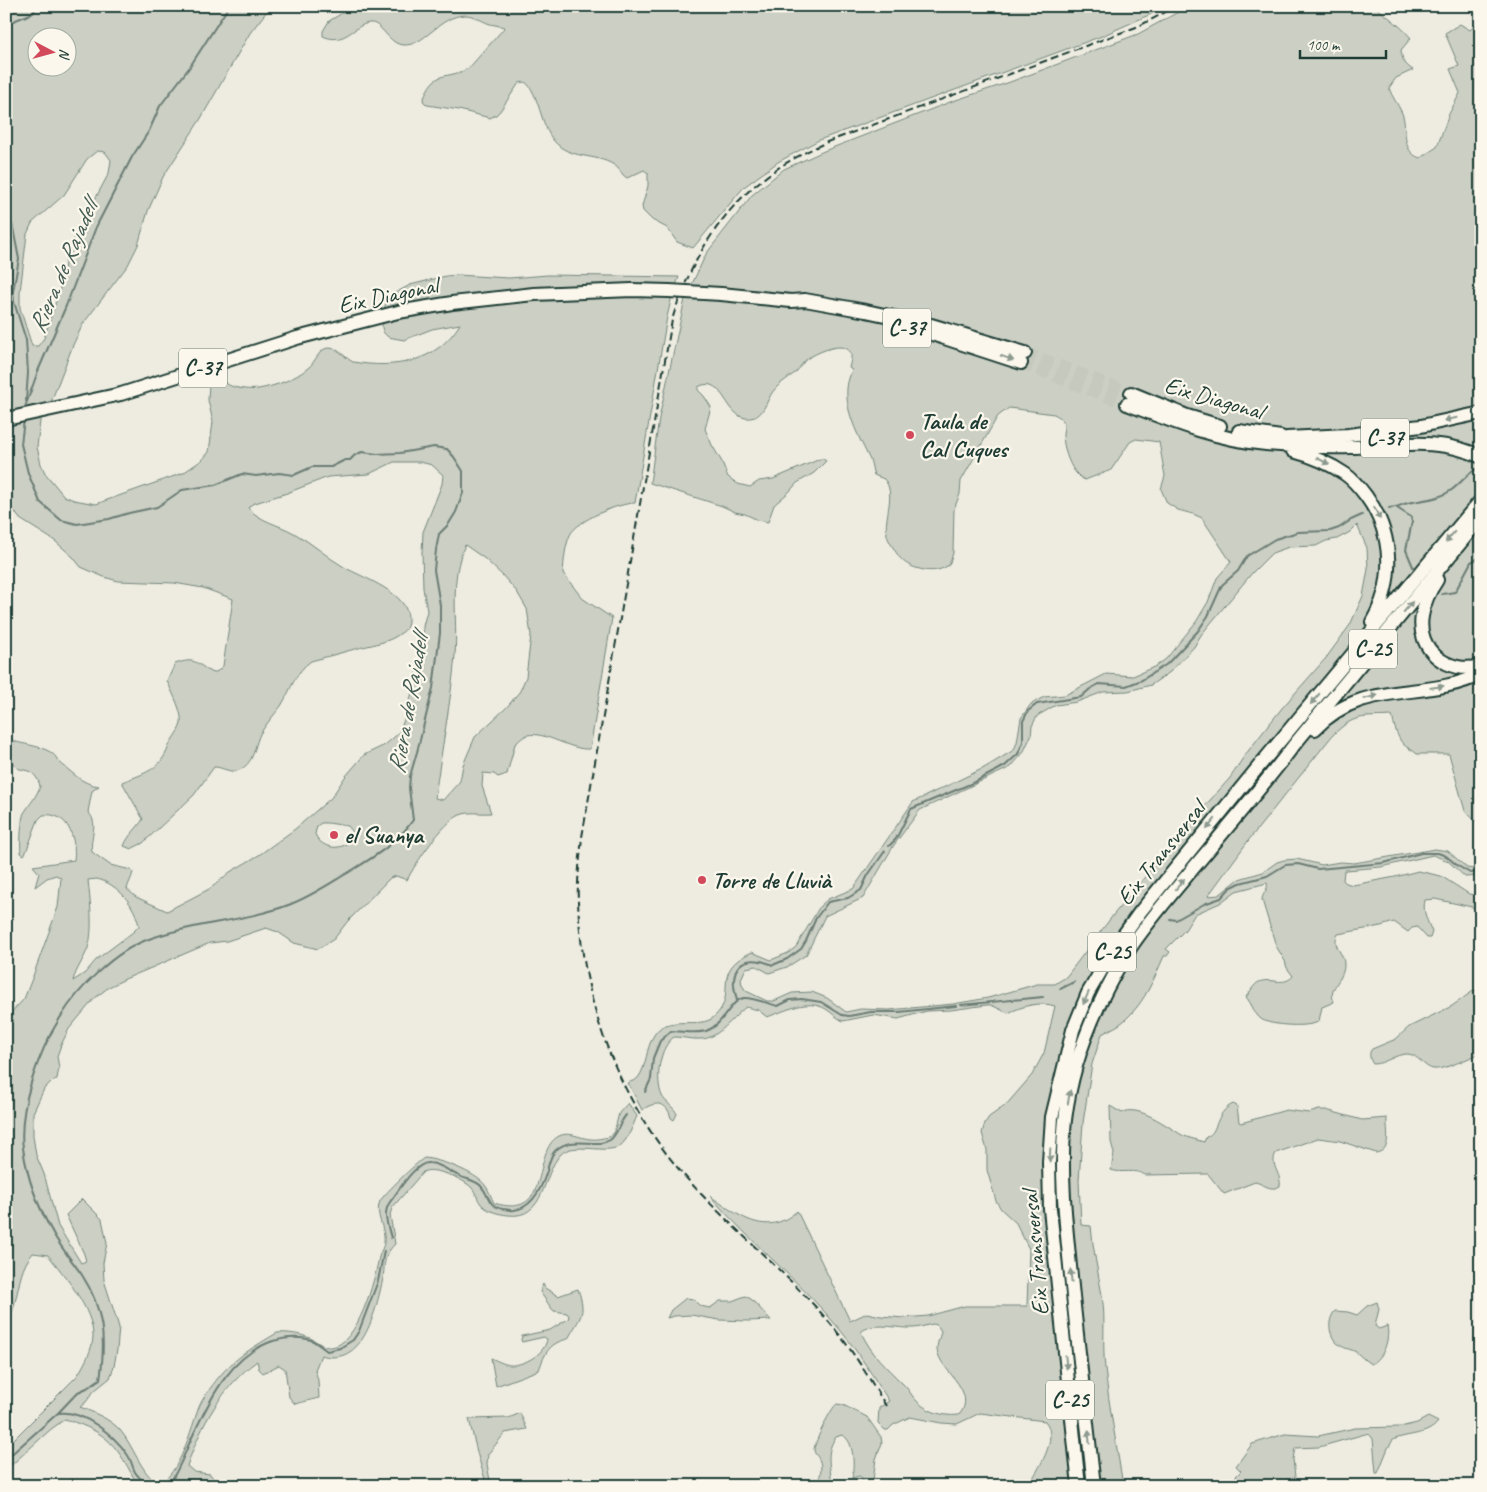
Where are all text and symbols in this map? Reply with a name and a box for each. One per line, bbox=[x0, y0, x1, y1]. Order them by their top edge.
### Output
north arrow bbox=[28, 28, 78, 78]
scale bar bbox=[1300, 28, 1386, 60]
text: 100 m bbox=[1307, 36, 1341, 55]
text: N bbox=[55, 48, 73, 61]
water label: Riera de Rajadell bbox=[21, 189, 108, 338]
street label: Eix Diagonal bbox=[336, 269, 444, 320]
road number: C-37 bbox=[883, 308, 931, 348]
road number: C-37 bbox=[179, 348, 227, 388]
one-way arrow bbox=[999, 355, 1014, 362]
street label: Eix Diagonal bbox=[1161, 370, 1270, 427]
place label: Taula de Cal Cuques bbox=[920, 406, 1010, 464]
one-way arrow bbox=[1443, 415, 1458, 423]
road number: C-37 bbox=[1361, 418, 1409, 458]
marker: Taula de Cal Cuques bbox=[904, 429, 916, 441]
one-way arrow bbox=[1316, 457, 1330, 465]
one-way arrow bbox=[1373, 505, 1381, 520]
one-way arrow bbox=[1444, 531, 1455, 544]
one-way arrow bbox=[1402, 600, 1413, 613]
water label: Riera de Rajadell bbox=[380, 624, 437, 776]
road number: C-25 bbox=[1349, 630, 1397, 669]
one-way arrow bbox=[1429, 683, 1445, 691]
one-way arrow bbox=[1310, 693, 1321, 705]
one-way arrow bbox=[1364, 693, 1379, 701]
street label: Eix Transversal bbox=[1110, 792, 1215, 911]
one-way arrow bbox=[1206, 817, 1217, 830]
place label: el Suanya bbox=[344, 820, 425, 850]
marker: el Suanya bbox=[328, 829, 340, 841]
place label: Torre de Lluvià bbox=[712, 865, 833, 895]
marker: Torre de Lluvià bbox=[696, 874, 708, 886]
one-way arrow bbox=[1175, 878, 1186, 891]
road number: C-25 bbox=[1088, 932, 1136, 972]
one-way arrow bbox=[1082, 991, 1090, 1005]
one-way arrow bbox=[1066, 1088, 1074, 1104]
one-way arrow bbox=[1045, 1147, 1053, 1163]
street label: Eix Transversal bbox=[1014, 1185, 1055, 1317]
one-way arrow bbox=[1067, 1268, 1075, 1284]
one-way arrow bbox=[1062, 1354, 1070, 1370]
road number: C-25 bbox=[1046, 1380, 1094, 1420]
one-way arrow bbox=[1085, 1429, 1093, 1445]

